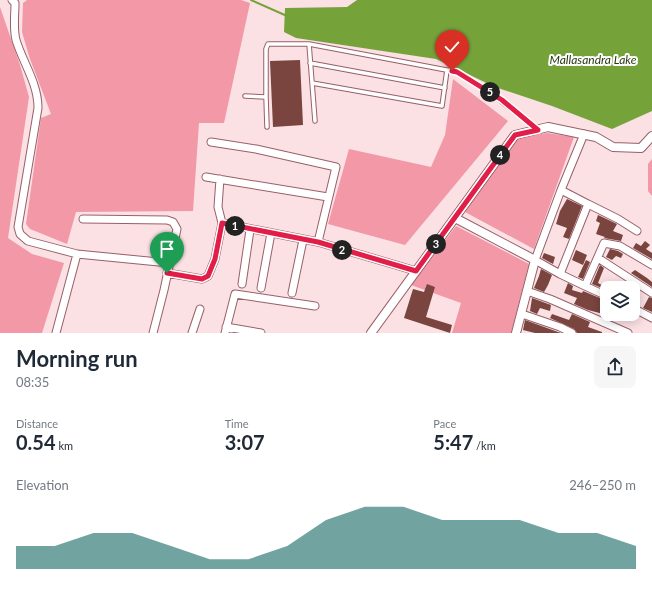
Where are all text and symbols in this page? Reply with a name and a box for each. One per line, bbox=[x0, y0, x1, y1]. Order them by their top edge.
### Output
pin bbox=[435, 30, 469, 71]
icon: check bbox=[441, 36, 463, 58]
water label: Mallasandra Lake bbox=[550, 52, 637, 67]
pin: 5 bbox=[480, 82, 500, 102]
text: 5 bbox=[487, 85, 493, 98]
pin: 4 bbox=[490, 145, 510, 165]
text: 4 bbox=[497, 148, 503, 161]
pin: 1 bbox=[225, 216, 245, 236]
text: 1 bbox=[232, 219, 238, 232]
pin bbox=[150, 232, 184, 273]
pin: 3 bbox=[426, 234, 446, 254]
text: 3 bbox=[433, 237, 439, 250]
icon: arrive bbox=[156, 238, 178, 260]
pin: 2 bbox=[332, 240, 352, 260]
text: 2 bbox=[339, 243, 345, 256]
map controls bbox=[600, 281, 640, 321]
button: layers bbox=[600, 281, 640, 321]
text: Morning run bbox=[16, 345, 138, 372]
button: share bbox=[594, 346, 636, 388]
text: 08:35 bbox=[16, 374, 49, 390]
text: Distance bbox=[16, 417, 58, 430]
text: Time bbox=[225, 417, 249, 430]
text: Pace bbox=[433, 417, 456, 430]
text: 0.54 bbox=[16, 430, 56, 454]
text: 3:07 bbox=[225, 430, 265, 454]
text: 5:47 bbox=[433, 430, 473, 454]
text: km bbox=[56, 439, 73, 452]
text: /km bbox=[473, 439, 496, 452]
text: Elevation bbox=[16, 477, 69, 493]
text: 246–250 m bbox=[569, 477, 636, 493]

